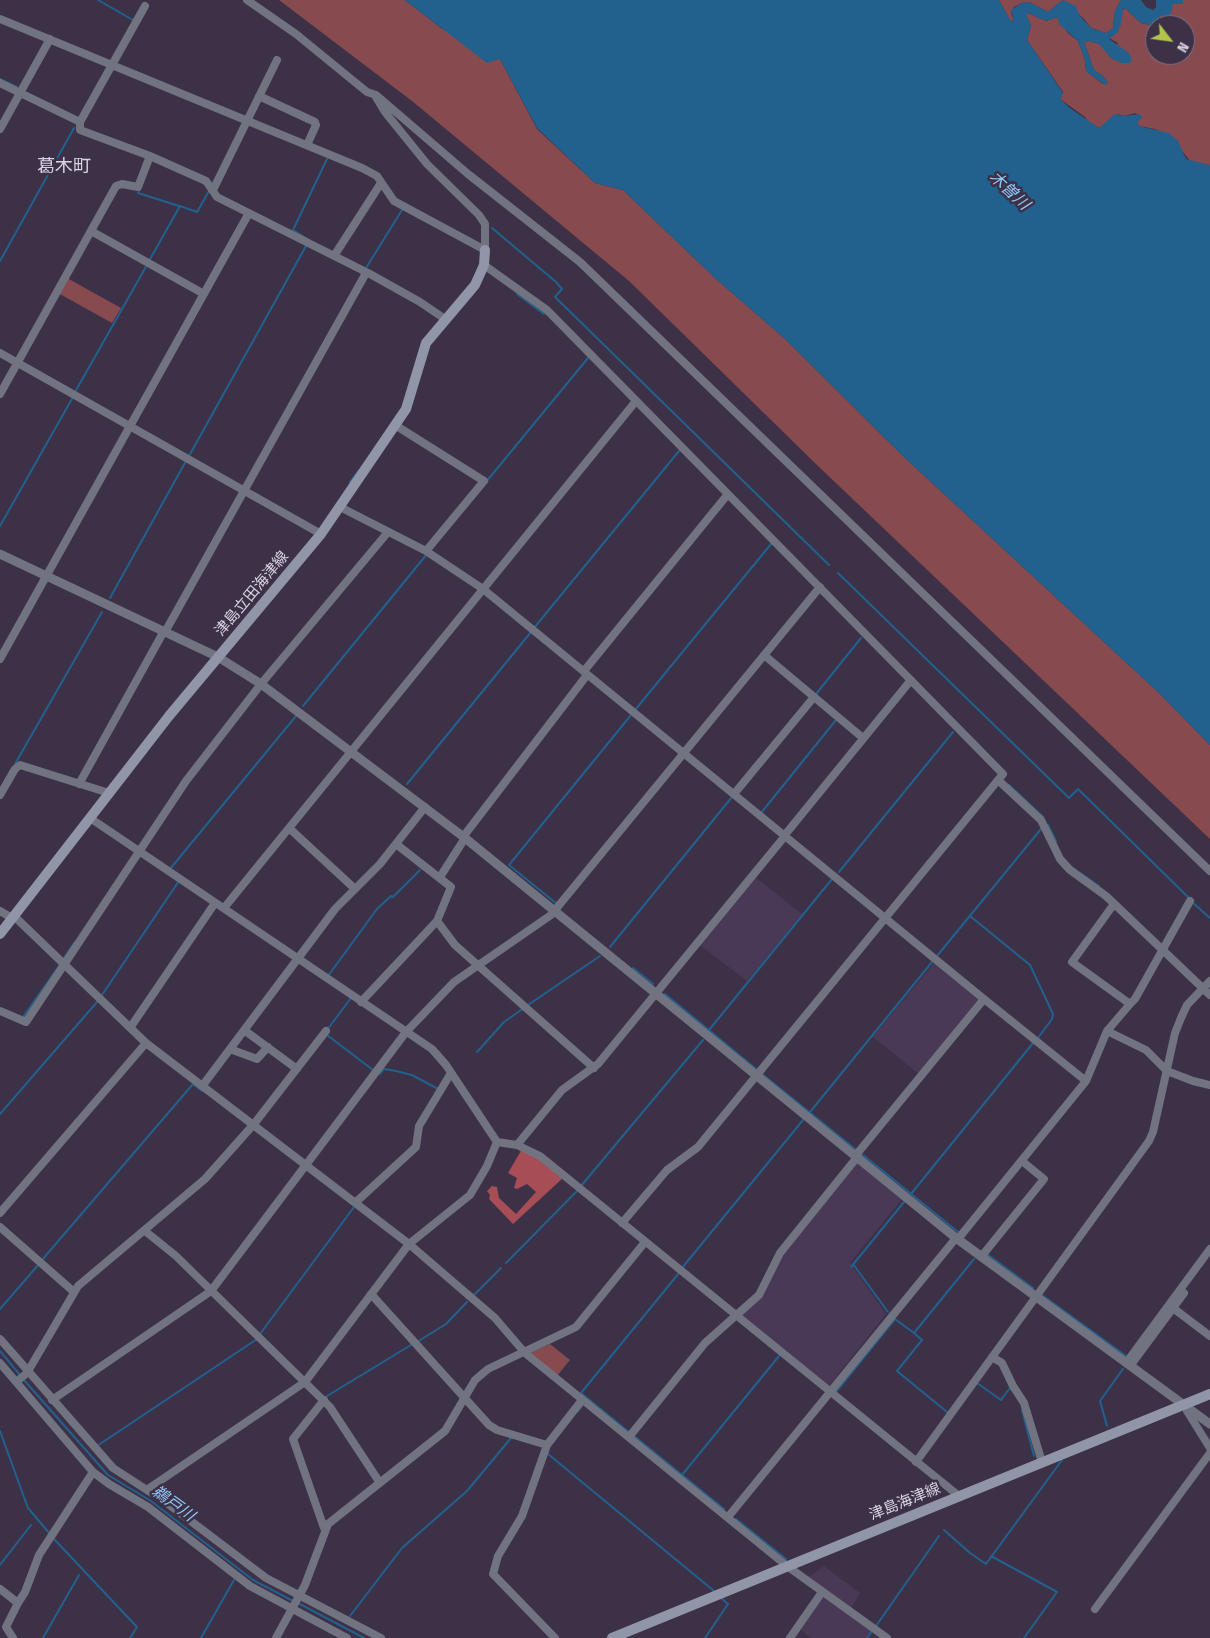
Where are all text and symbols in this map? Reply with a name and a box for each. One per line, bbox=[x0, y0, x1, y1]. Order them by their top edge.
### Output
north arrow bbox=[1145, 15, 1195, 65]
text: N bbox=[1173, 39, 1192, 55]
district label: 葛木町 bbox=[37, 156, 91, 178]
water label: 木曽川 bbox=[985, 168, 1033, 214]
street label: 津島立田海津線 bbox=[211, 548, 293, 640]
street label: 津島海津線 bbox=[867, 1480, 943, 1524]
water label: 鵜戸川 bbox=[148, 1482, 198, 1526]

